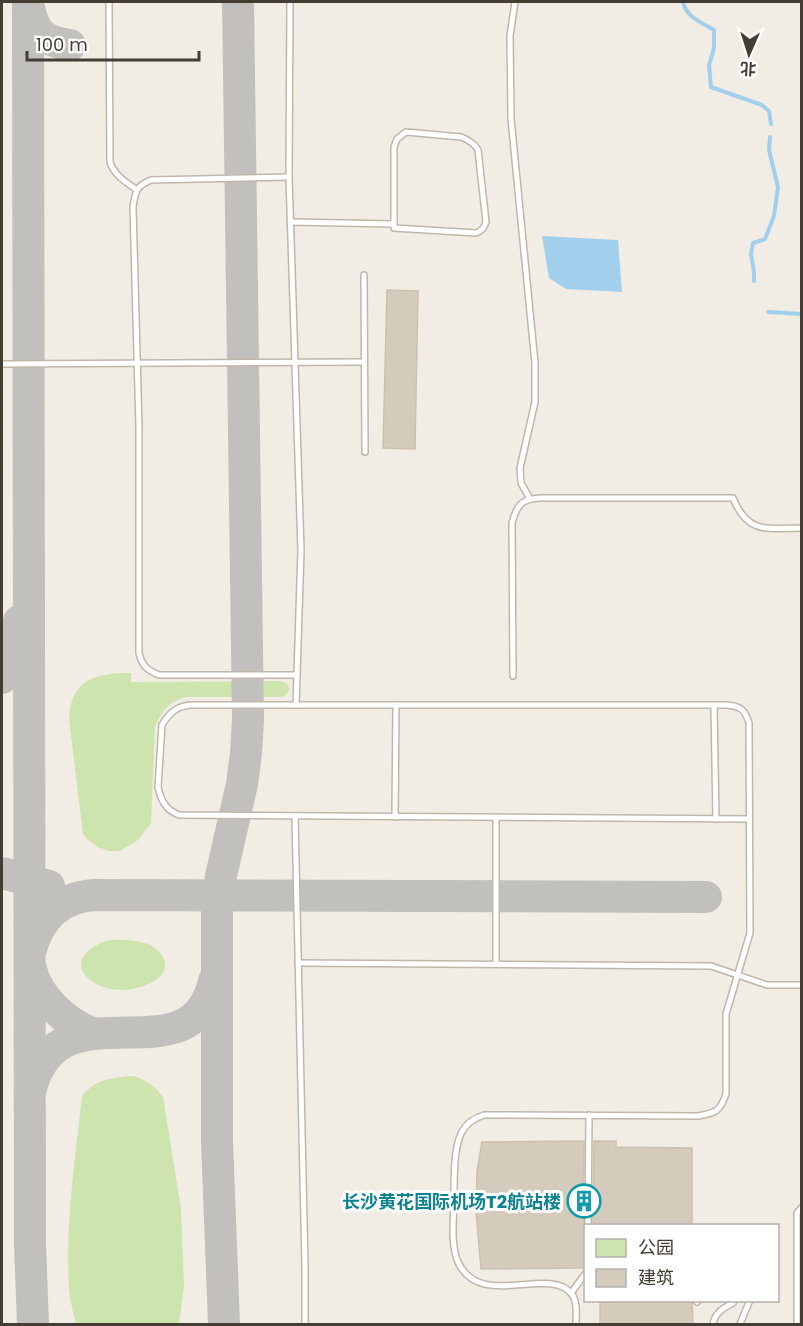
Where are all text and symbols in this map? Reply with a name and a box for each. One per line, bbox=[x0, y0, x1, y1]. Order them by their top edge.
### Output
scale bar bbox=[27, 24, 200, 62]
north arrow bbox=[719, 24, 779, 84]
text: 100 m bbox=[36, 32, 88, 57]
text: 北 bbox=[740, 57, 757, 80]
building icon: 长沙黄花国际机场T2航站楼 bbox=[566, 1183, 602, 1219]
place label: 长沙黄花国际机场T2航站楼 bbox=[342, 1189, 561, 1214]
legend bbox=[584, 1224, 779, 1302]
text: 公园 bbox=[638, 1235, 674, 1260]
text: 建筑 bbox=[638, 1265, 674, 1290]

